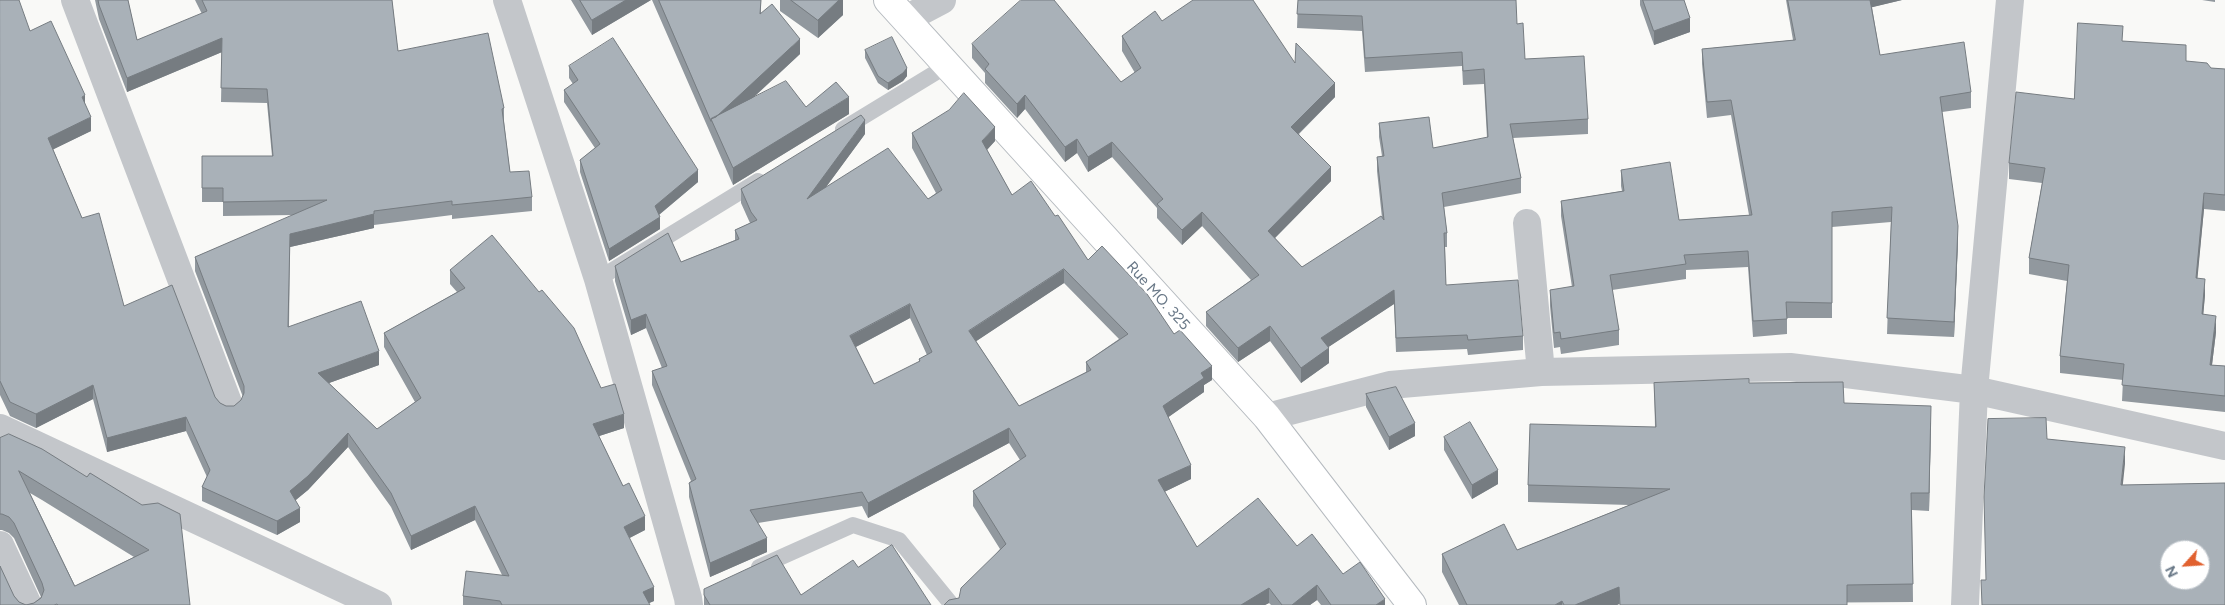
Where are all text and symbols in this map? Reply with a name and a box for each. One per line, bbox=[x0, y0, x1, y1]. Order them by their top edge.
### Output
street label: Rue MO. 325 bbox=[1123, 258, 1193, 334]
north arrow bbox=[2160, 540, 2210, 590]
text: N bbox=[2162, 563, 2182, 580]

